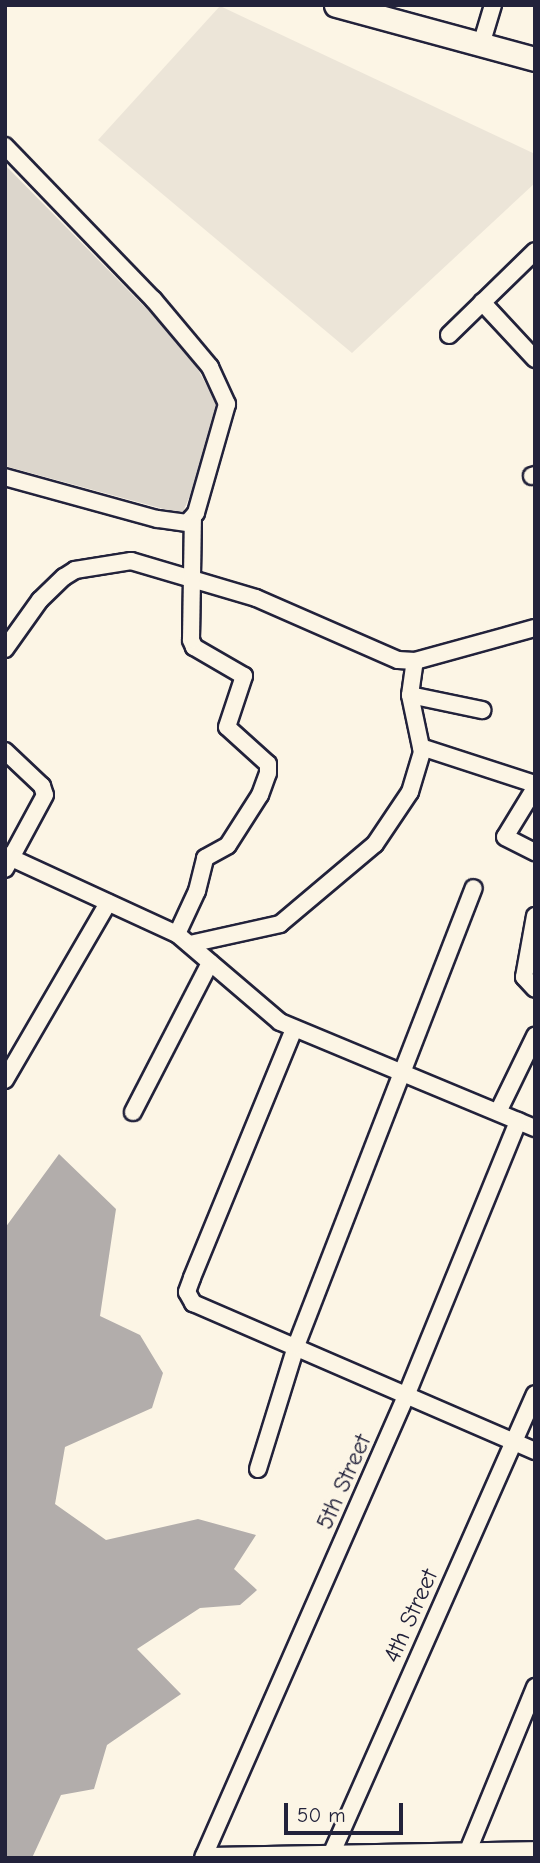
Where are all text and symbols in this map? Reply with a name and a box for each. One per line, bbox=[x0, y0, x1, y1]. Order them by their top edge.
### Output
street label: 5th Street bbox=[310, 1430, 378, 1534]
street label: 4th Street bbox=[378, 1565, 444, 1667]
scale bar bbox=[288, 1790, 407, 1834]
text: 50 m bbox=[297, 1803, 346, 1827]

